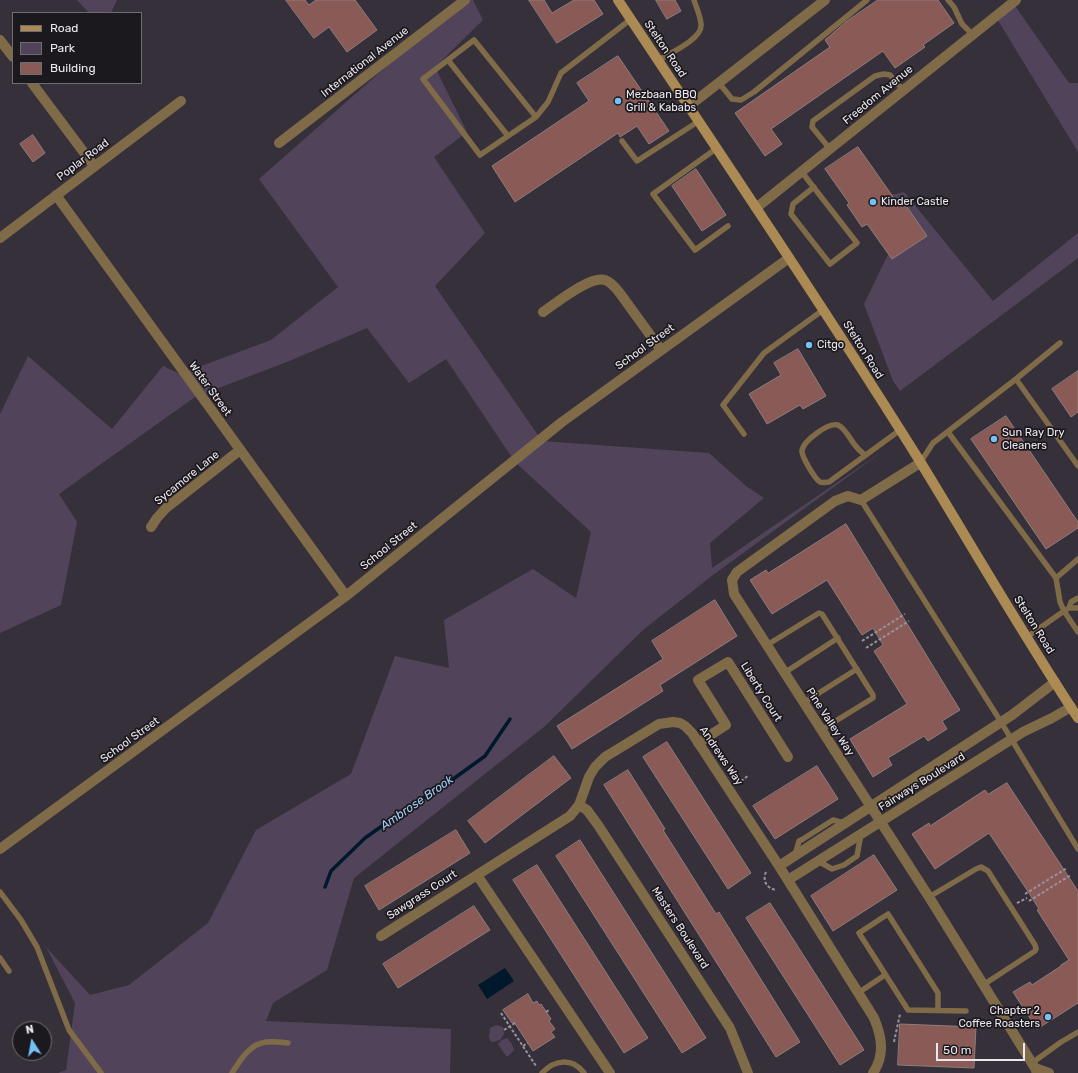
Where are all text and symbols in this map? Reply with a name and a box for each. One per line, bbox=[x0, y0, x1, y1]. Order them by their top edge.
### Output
legend bbox=[12, 12, 142, 84]
street label: Stelton Road bbox=[641, 18, 689, 80]
text: Road bbox=[50, 21, 78, 35]
street label: International Avenue bbox=[319, 24, 411, 100]
text: Park bbox=[50, 41, 75, 55]
text: Building bbox=[50, 61, 96, 75]
street label: Freedom Avenue bbox=[840, 63, 916, 127]
place label: Mezbaan BBQ Grill & Kababs bbox=[626, 88, 697, 114]
marker: Mezbaan BBQ Grill & Kababs bbox=[613, 96, 623, 106]
street label: Poplar Road bbox=[54, 136, 112, 184]
place label: Kinder Castle bbox=[881, 195, 949, 209]
marker: Kinder Castle bbox=[868, 197, 878, 207]
street label: Stelton Road bbox=[840, 319, 886, 381]
street label: School Street bbox=[613, 321, 677, 373]
place label: Citgo bbox=[817, 338, 844, 352]
marker: Citgo bbox=[804, 340, 814, 350]
street label: Water Street bbox=[186, 359, 234, 419]
place label: Sun Ray Dry Cleaners bbox=[1002, 426, 1065, 452]
marker: Sun Ray Dry Cleaners bbox=[989, 434, 999, 444]
street label: Sycamore Lane bbox=[152, 448, 222, 508]
street label: School Street bbox=[358, 519, 420, 573]
street label: Stelton Road bbox=[1011, 594, 1057, 656]
street label: Liberty Court bbox=[738, 660, 784, 724]
street label: Pine Valley Way bbox=[803, 685, 857, 759]
street label: School Street bbox=[98, 714, 162, 766]
street label: Andrews Way bbox=[696, 724, 746, 788]
street label: Fairways Boulevard bbox=[876, 750, 968, 814]
water label: Ambrose Brook bbox=[378, 773, 456, 833]
street label: Sawgrass Court bbox=[384, 867, 460, 923]
street label: Masters Boulevard bbox=[649, 885, 711, 971]
place label: Chapter 2 Coffee Roasters bbox=[959, 1004, 1040, 1030]
marker: Chapter 2 Coffee Roasters bbox=[1043, 1012, 1053, 1022]
north arrow bbox=[12, 1021, 52, 1061]
text: N bbox=[25, 1023, 35, 1037]
scale bar bbox=[938, 1035, 1027, 1061]
text: 50 m bbox=[943, 1043, 971, 1057]

